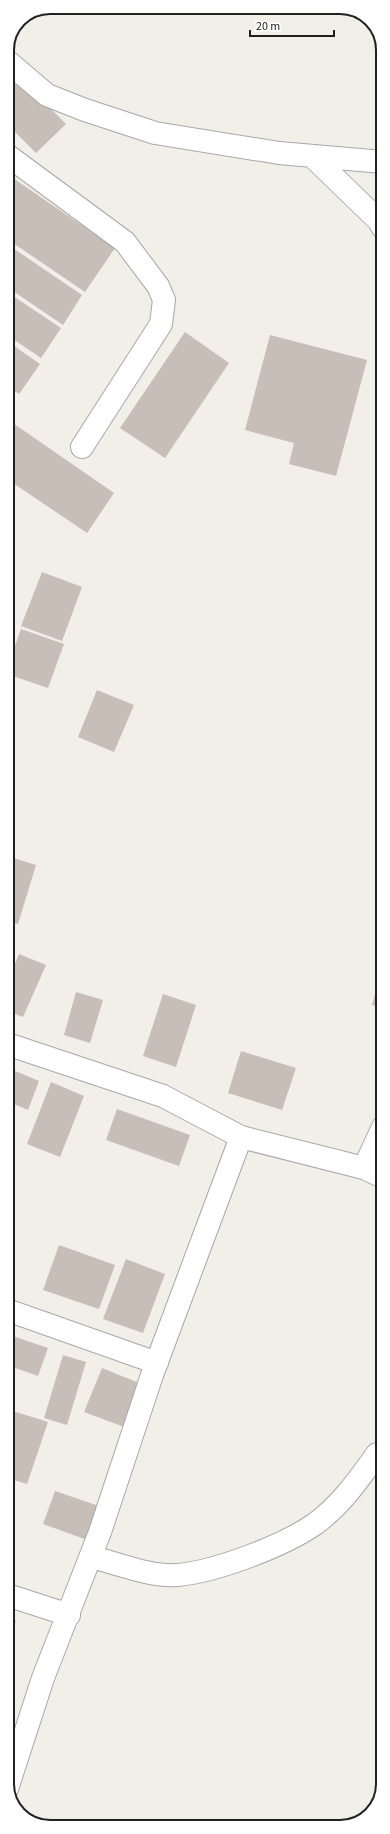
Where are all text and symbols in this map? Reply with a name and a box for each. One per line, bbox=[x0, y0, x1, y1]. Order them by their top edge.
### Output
scale bar bbox=[250, 12, 334, 38]
text: 20 m bbox=[256, 18, 280, 35]

